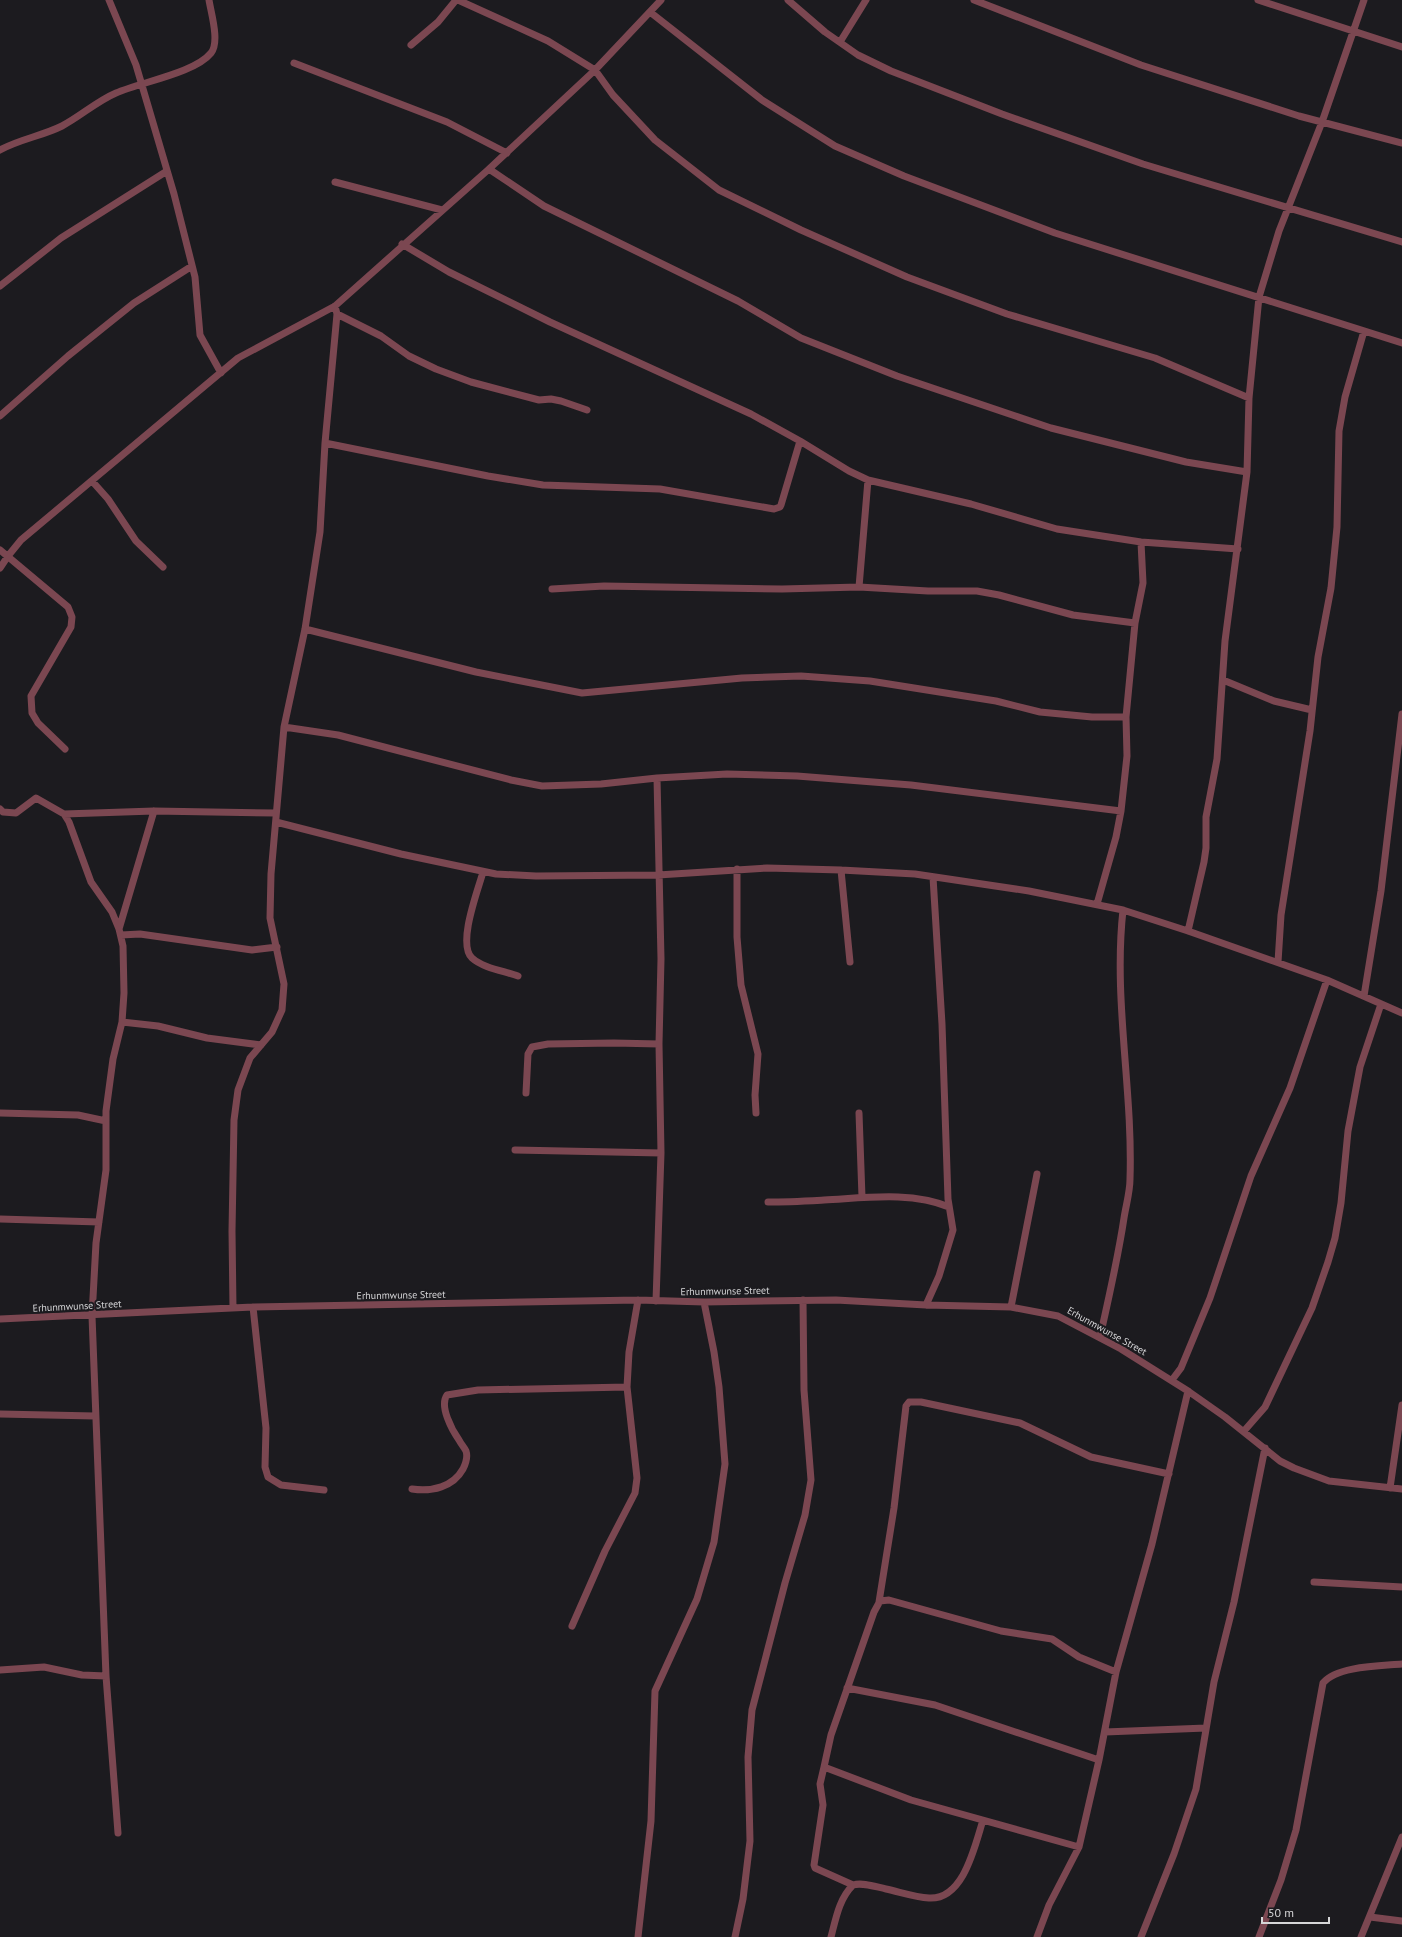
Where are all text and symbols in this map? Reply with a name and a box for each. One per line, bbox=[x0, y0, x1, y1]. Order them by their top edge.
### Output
street label: Erhunmwunse Street bbox=[680, 1284, 770, 1298]
street label: Erhunmwunse Street bbox=[356, 1288, 446, 1302]
street label: Erhunmwunse Street bbox=[32, 1297, 122, 1315]
street label: Erhunmwunse Street bbox=[1065, 1304, 1150, 1359]
scale bar bbox=[1262, 1899, 1329, 1925]
text: 50 m bbox=[1268, 1905, 1294, 1920]

